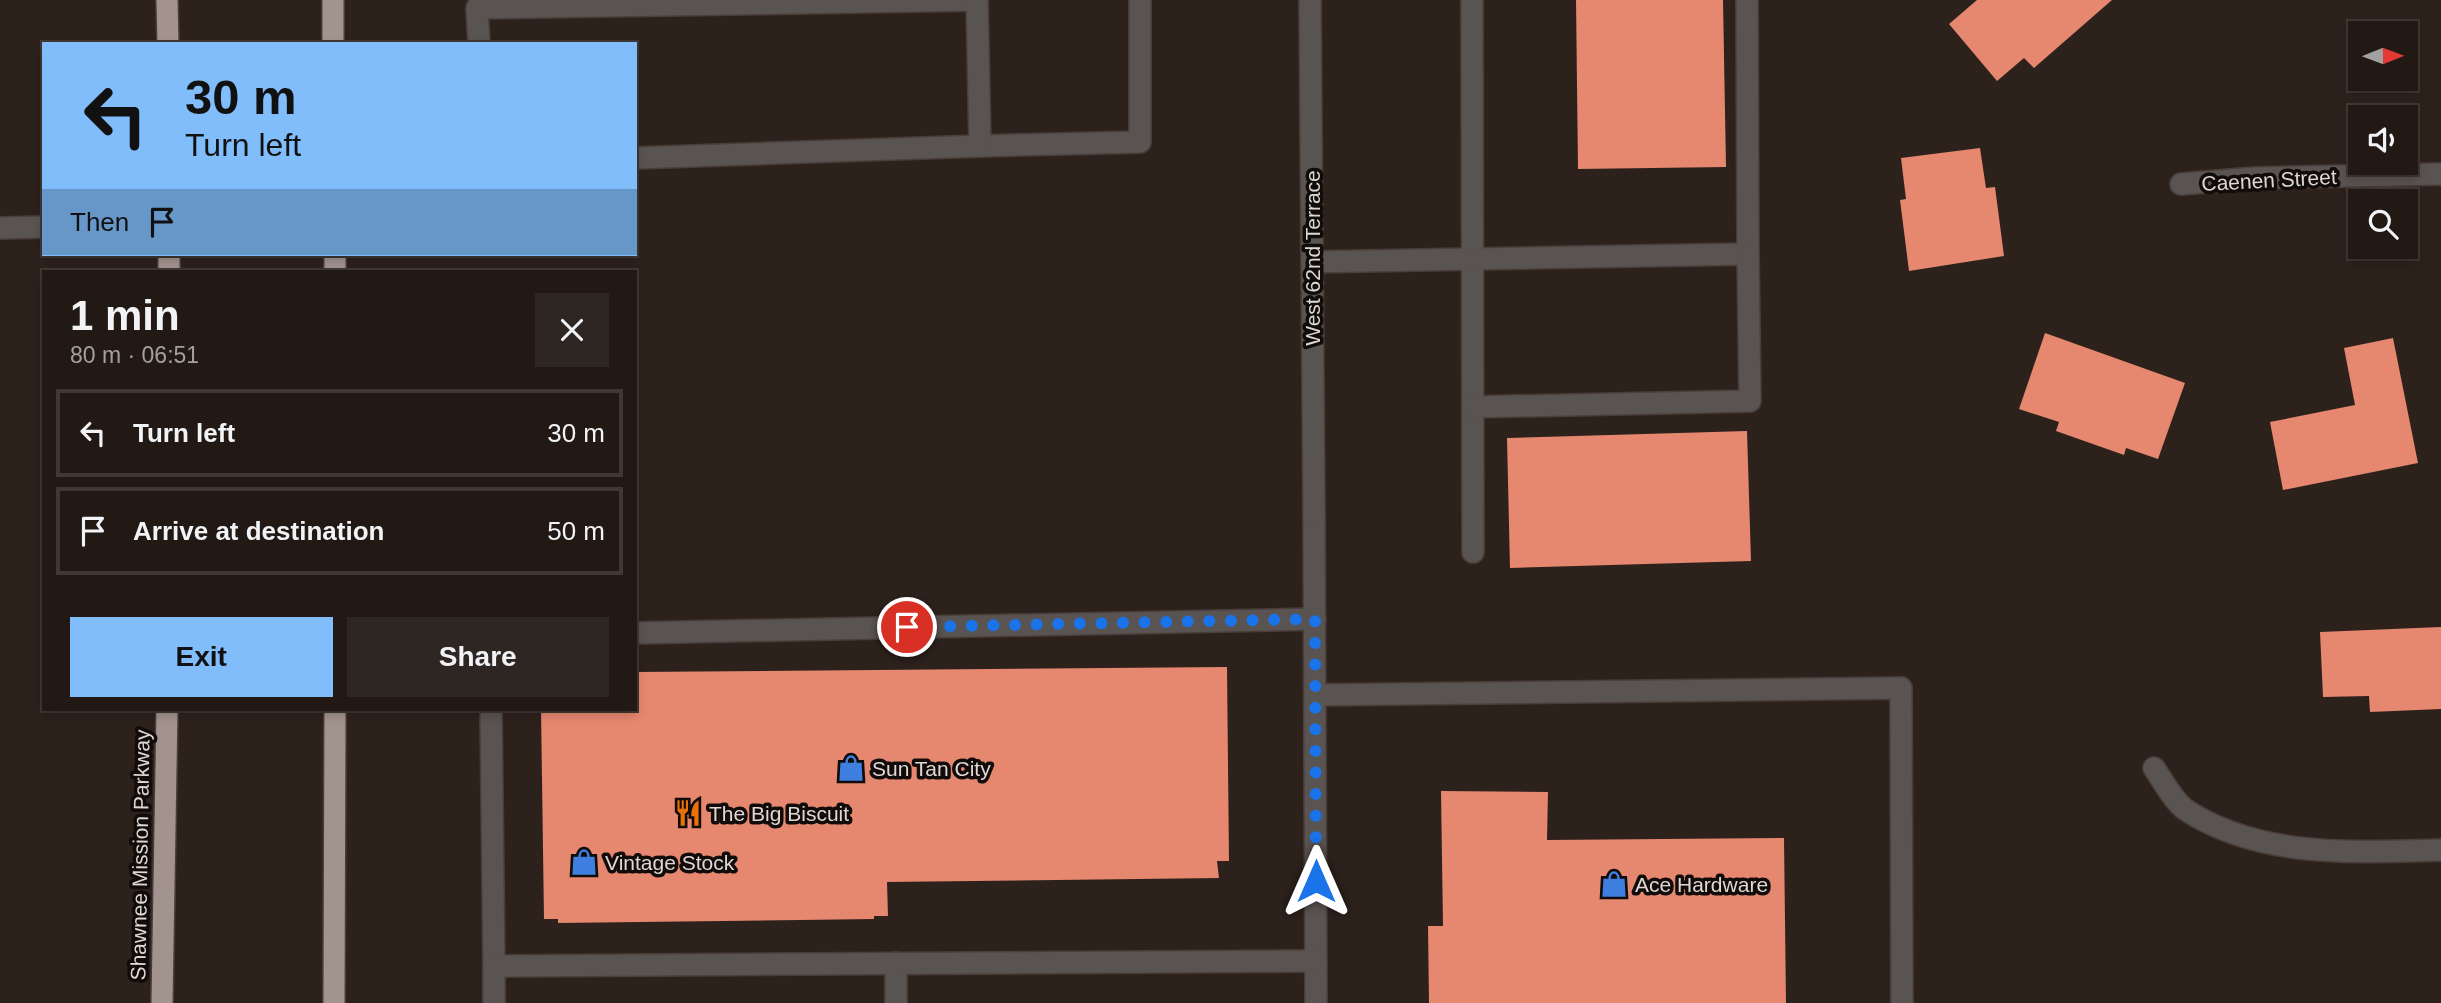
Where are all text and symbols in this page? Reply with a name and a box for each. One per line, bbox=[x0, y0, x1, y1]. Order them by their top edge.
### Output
north arrow bbox=[2348, 21, 2418, 91]
map controls bbox=[2348, 21, 2418, 259]
icon: left bbox=[70, 70, 161, 161]
text: 30 m bbox=[185, 70, 297, 124]
button: sound bbox=[2348, 105, 2418, 175]
text: Turn left bbox=[185, 127, 301, 163]
street label: Caenen Street bbox=[2201, 165, 2337, 195]
street label: West 62nd Terrace bbox=[1301, 170, 1324, 346]
button: search bbox=[2348, 189, 2418, 259]
icon: arrive bbox=[143, 203, 181, 241]
text: Then bbox=[70, 207, 129, 237]
text: 1 min bbox=[70, 292, 180, 339]
button: close bbox=[535, 293, 609, 367]
text: 80 m · 06:51 bbox=[70, 342, 199, 368]
icon: left bbox=[74, 414, 112, 452]
text: Turn left bbox=[133, 418, 235, 448]
text: 30 m bbox=[547, 418, 605, 448]
icon: arrive bbox=[74, 512, 112, 550]
text: Arrive at destination bbox=[133, 516, 384, 546]
text: 50 m bbox=[547, 516, 605, 546]
pin bbox=[877, 597, 937, 657]
icon: arrive bbox=[888, 608, 926, 646]
button: Exit bbox=[70, 617, 333, 697]
button: Share bbox=[347, 617, 609, 697]
street label: Shawnee Mission Parkway bbox=[126, 729, 154, 981]
shop icon: Sun Tan City bbox=[836, 753, 866, 783]
place label: Sun Tan City bbox=[872, 757, 991, 780]
restaurant icon: The Big Biscuit bbox=[673, 798, 703, 828]
place label: The Big Biscuit bbox=[709, 802, 849, 825]
position arrow bbox=[1279, 844, 1353, 918]
shop icon: Vintage Stock bbox=[569, 847, 599, 877]
place label: Vintage Stock bbox=[605, 851, 735, 874]
shop icon: Ace Hardware bbox=[1599, 869, 1629, 899]
place label: Ace Hardware bbox=[1635, 873, 1768, 896]

